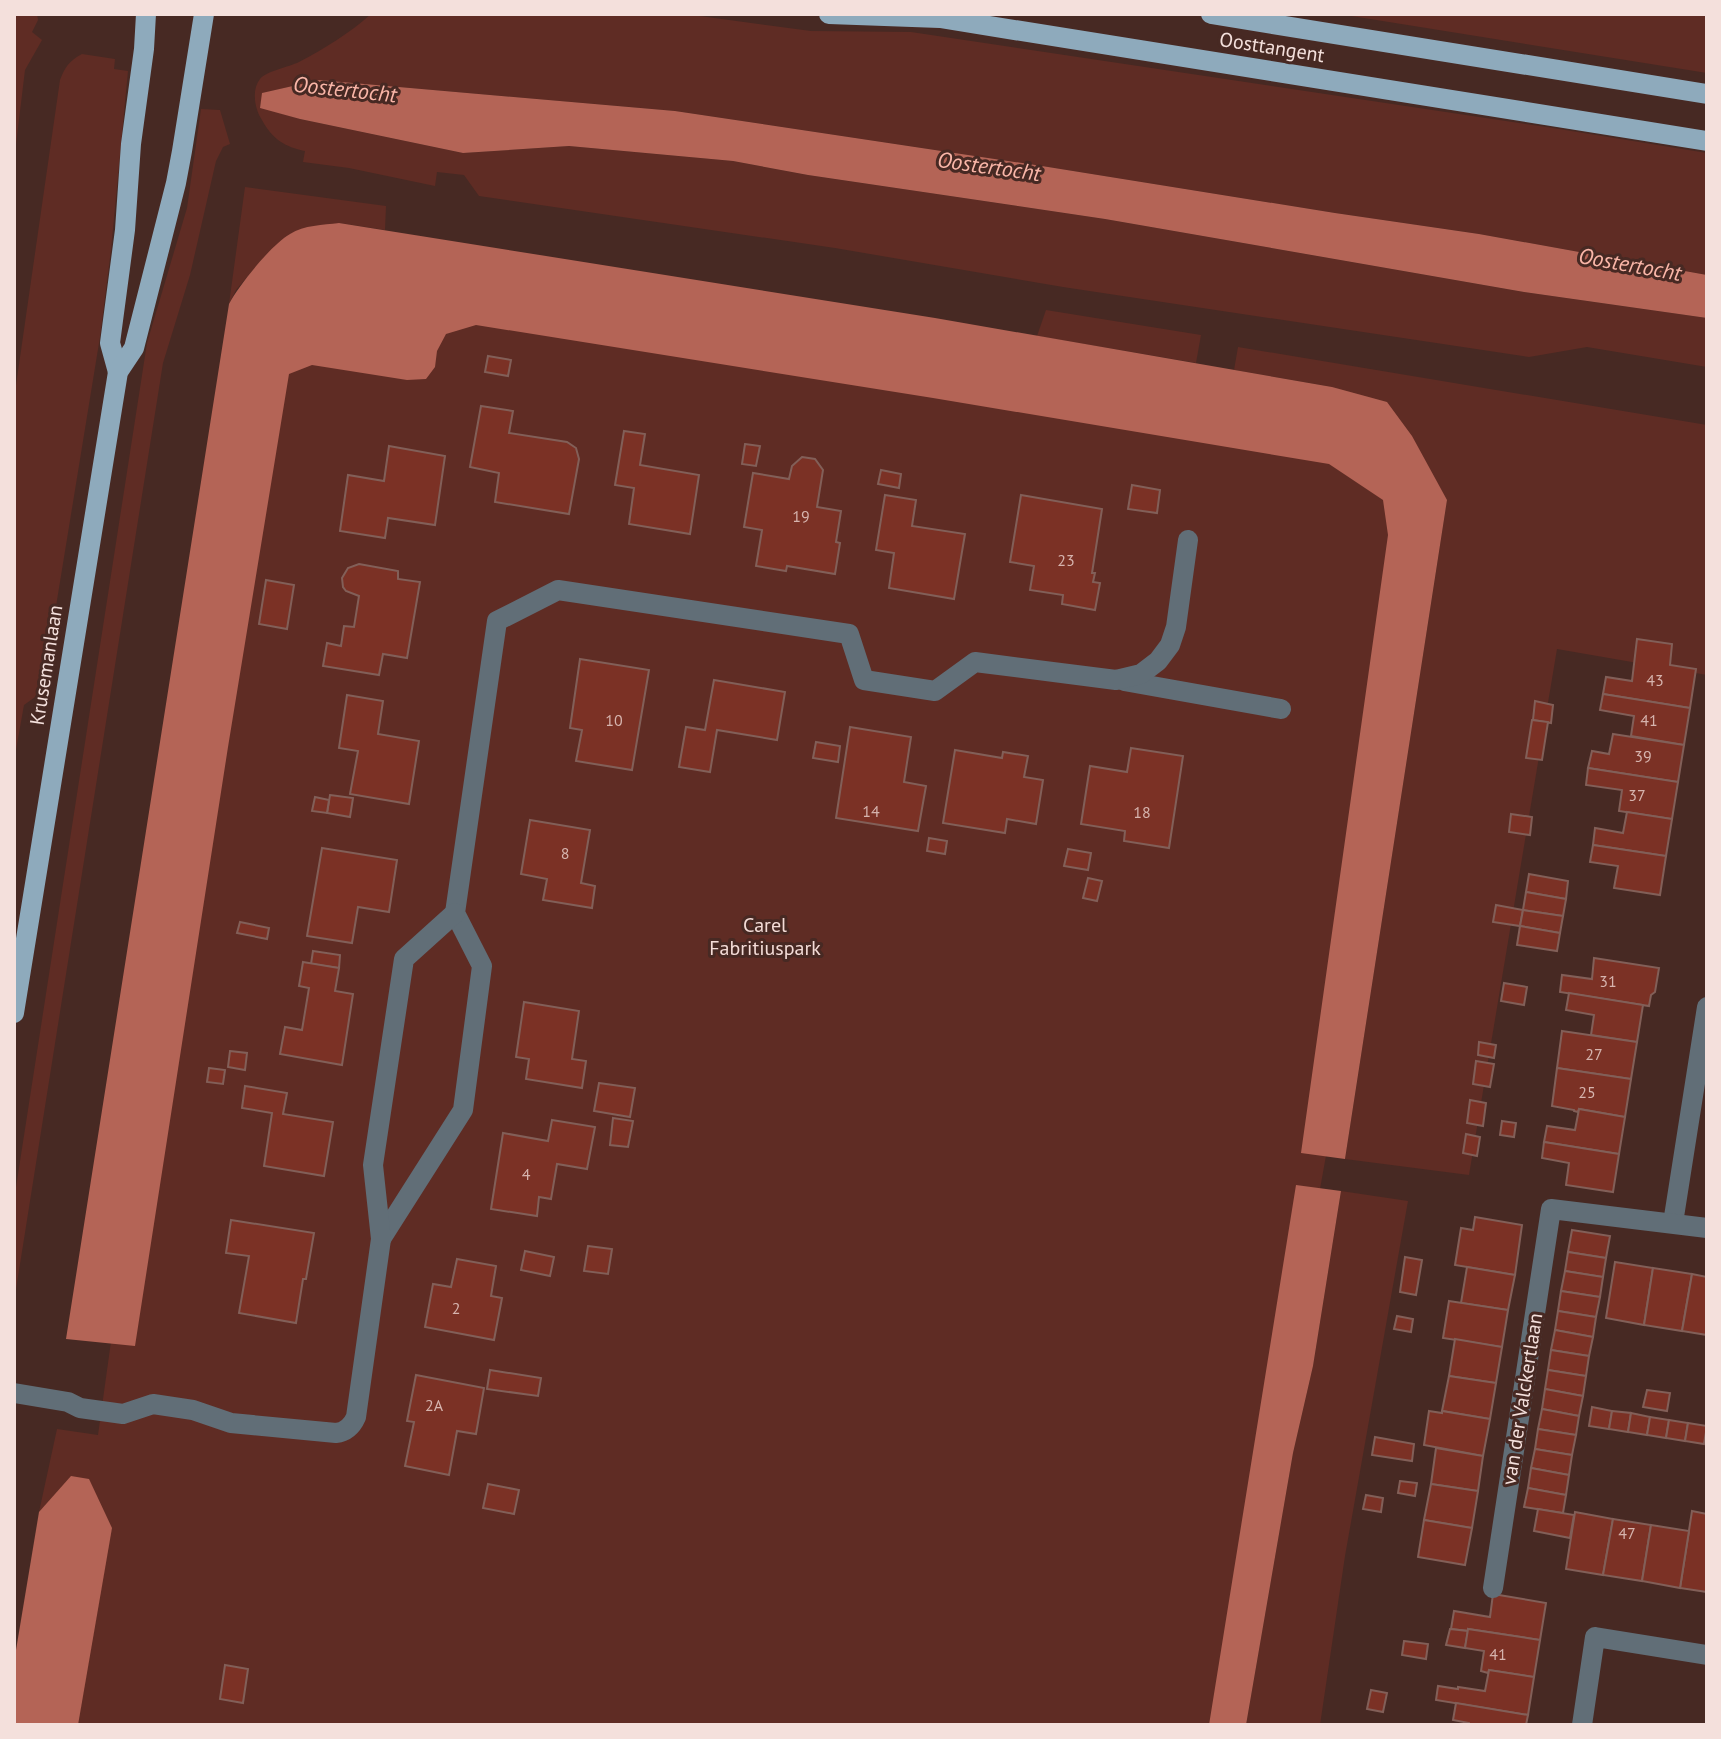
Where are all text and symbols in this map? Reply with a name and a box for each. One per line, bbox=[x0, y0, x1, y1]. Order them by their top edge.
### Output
street label: Oosttangent bbox=[1218, 26, 1327, 68]
water label: Oostertocht bbox=[292, 70, 399, 108]
water label: Oostertocht bbox=[936, 145, 1043, 187]
water label: Oostertocht bbox=[1576, 241, 1685, 287]
house number: 19 bbox=[792, 506, 810, 526]
house number: 23 bbox=[1057, 550, 1075, 570]
street label: Krusemanlaan bbox=[24, 603, 68, 727]
house number: 43 bbox=[1646, 670, 1664, 690]
house number: 10 bbox=[605, 710, 623, 730]
house number: 41 bbox=[1640, 710, 1658, 730]
house number: 39 bbox=[1634, 746, 1652, 766]
house number: 37 bbox=[1628, 785, 1646, 805]
house number: 14 bbox=[862, 801, 880, 821]
house number: 18 bbox=[1133, 802, 1151, 822]
house number: 8 bbox=[561, 843, 569, 863]
park label: Carel Fabritiuspark bbox=[709, 912, 821, 961]
house number: 31 bbox=[1599, 971, 1617, 991]
house number: 27 bbox=[1585, 1044, 1603, 1064]
house number: 25 bbox=[1578, 1082, 1596, 1102]
house number: 4 bbox=[522, 1164, 531, 1184]
house number: 2 bbox=[452, 1298, 460, 1318]
street label: van der Valckertlaan bbox=[1496, 1311, 1548, 1487]
house number: 2A bbox=[425, 1395, 444, 1415]
house number: 47 bbox=[1618, 1523, 1636, 1543]
house number: 41 bbox=[1489, 1644, 1507, 1664]

